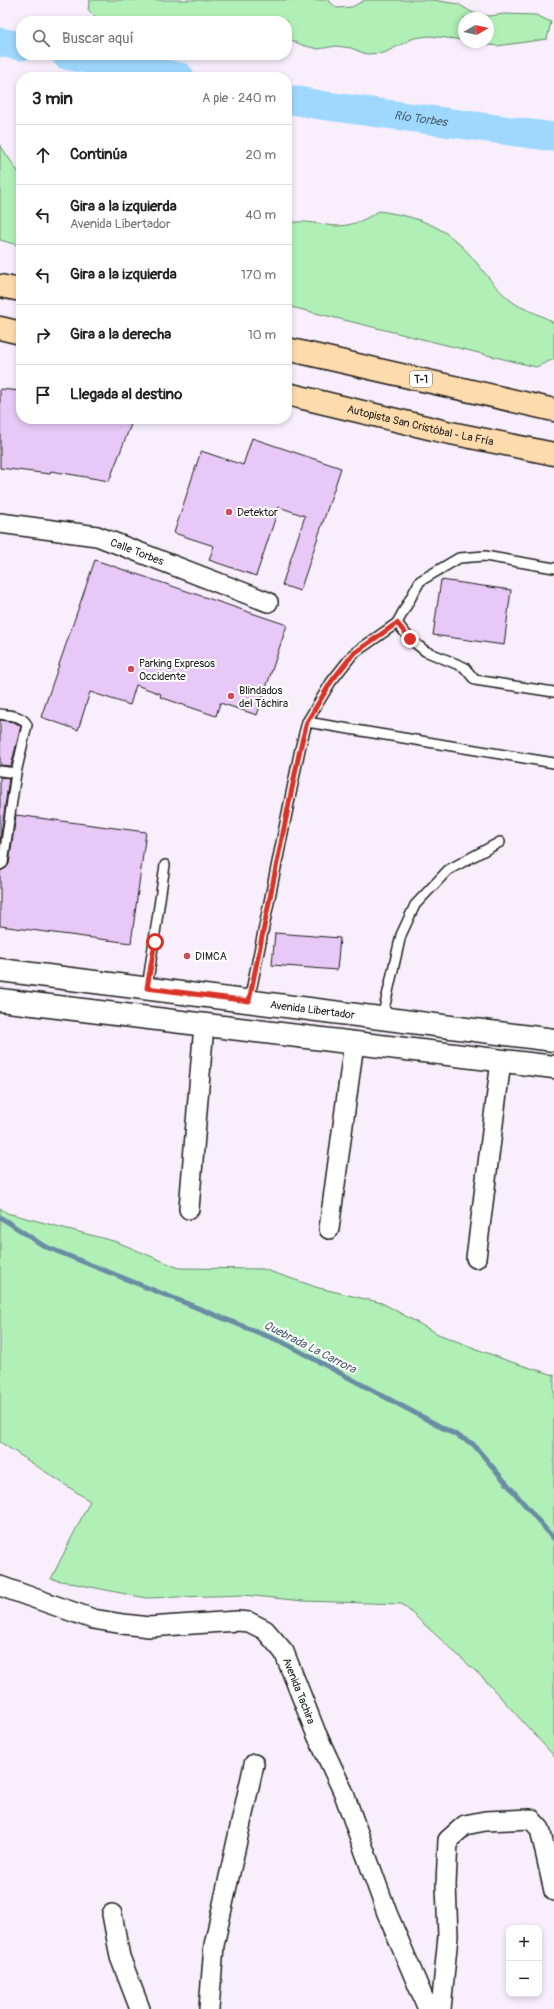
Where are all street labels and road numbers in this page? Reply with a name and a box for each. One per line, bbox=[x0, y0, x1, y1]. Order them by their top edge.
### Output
road number: T-1 bbox=[410, 371, 432, 387]
street label: Autopista San Cristóbal - La Fría bbox=[346, 403, 495, 449]
street label: Calle Torbes bbox=[108, 536, 166, 568]
street label: Avenida Libertador bbox=[269, 998, 356, 1022]
street label: Avenida Tachira bbox=[280, 1656, 318, 1726]

